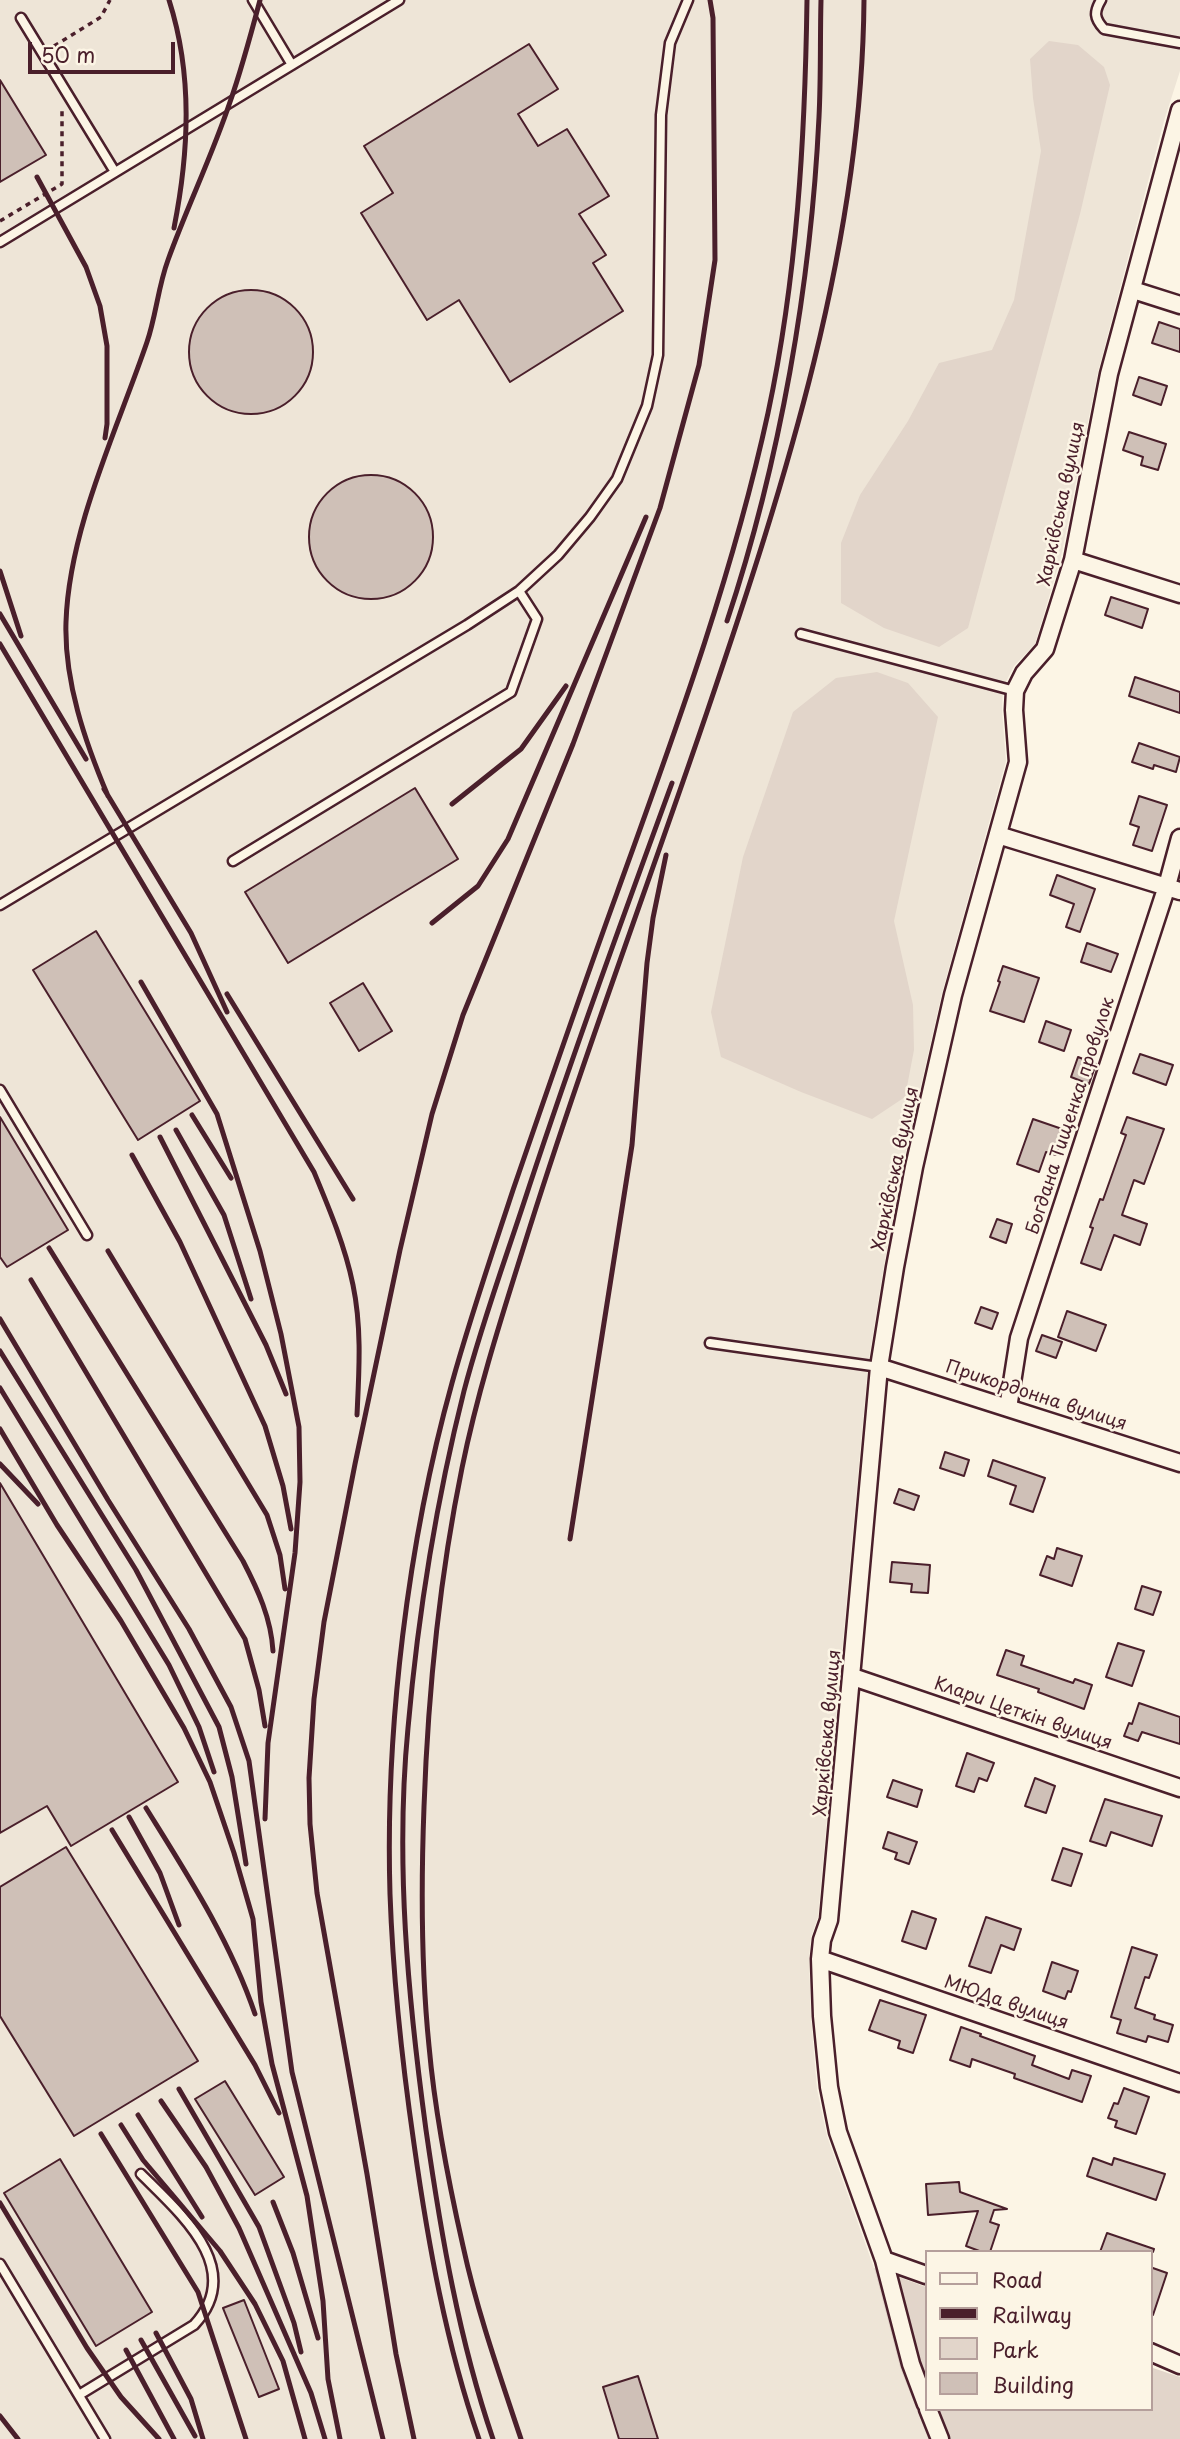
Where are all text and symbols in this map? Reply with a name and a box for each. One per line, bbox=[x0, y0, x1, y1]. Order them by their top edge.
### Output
scale bar bbox=[32, 28, 178, 72]
text: 50 m bbox=[41, 38, 95, 70]
street label: Харківська вулиця bbox=[1034, 420, 1090, 588]
street label: Богдана Тищенка провулок bbox=[1022, 995, 1120, 1237]
street label: Харківська вулиця bbox=[868, 1085, 924, 1253]
street label: Прикордонна вулиця bbox=[943, 1356, 1129, 1436]
street label: Харківська вулиця bbox=[810, 1649, 846, 1817]
street label: Клари Цеткін вулиця bbox=[931, 1673, 1115, 1755]
street label: МЮДа вулиця bbox=[941, 1972, 1071, 2034]
legend bbox=[925, 2250, 1152, 2411]
text: Road bbox=[992, 2263, 1043, 2295]
text: Railway bbox=[992, 2298, 1072, 2330]
text: Park bbox=[992, 2333, 1039, 2365]
text: Building bbox=[992, 2368, 1074, 2400]

